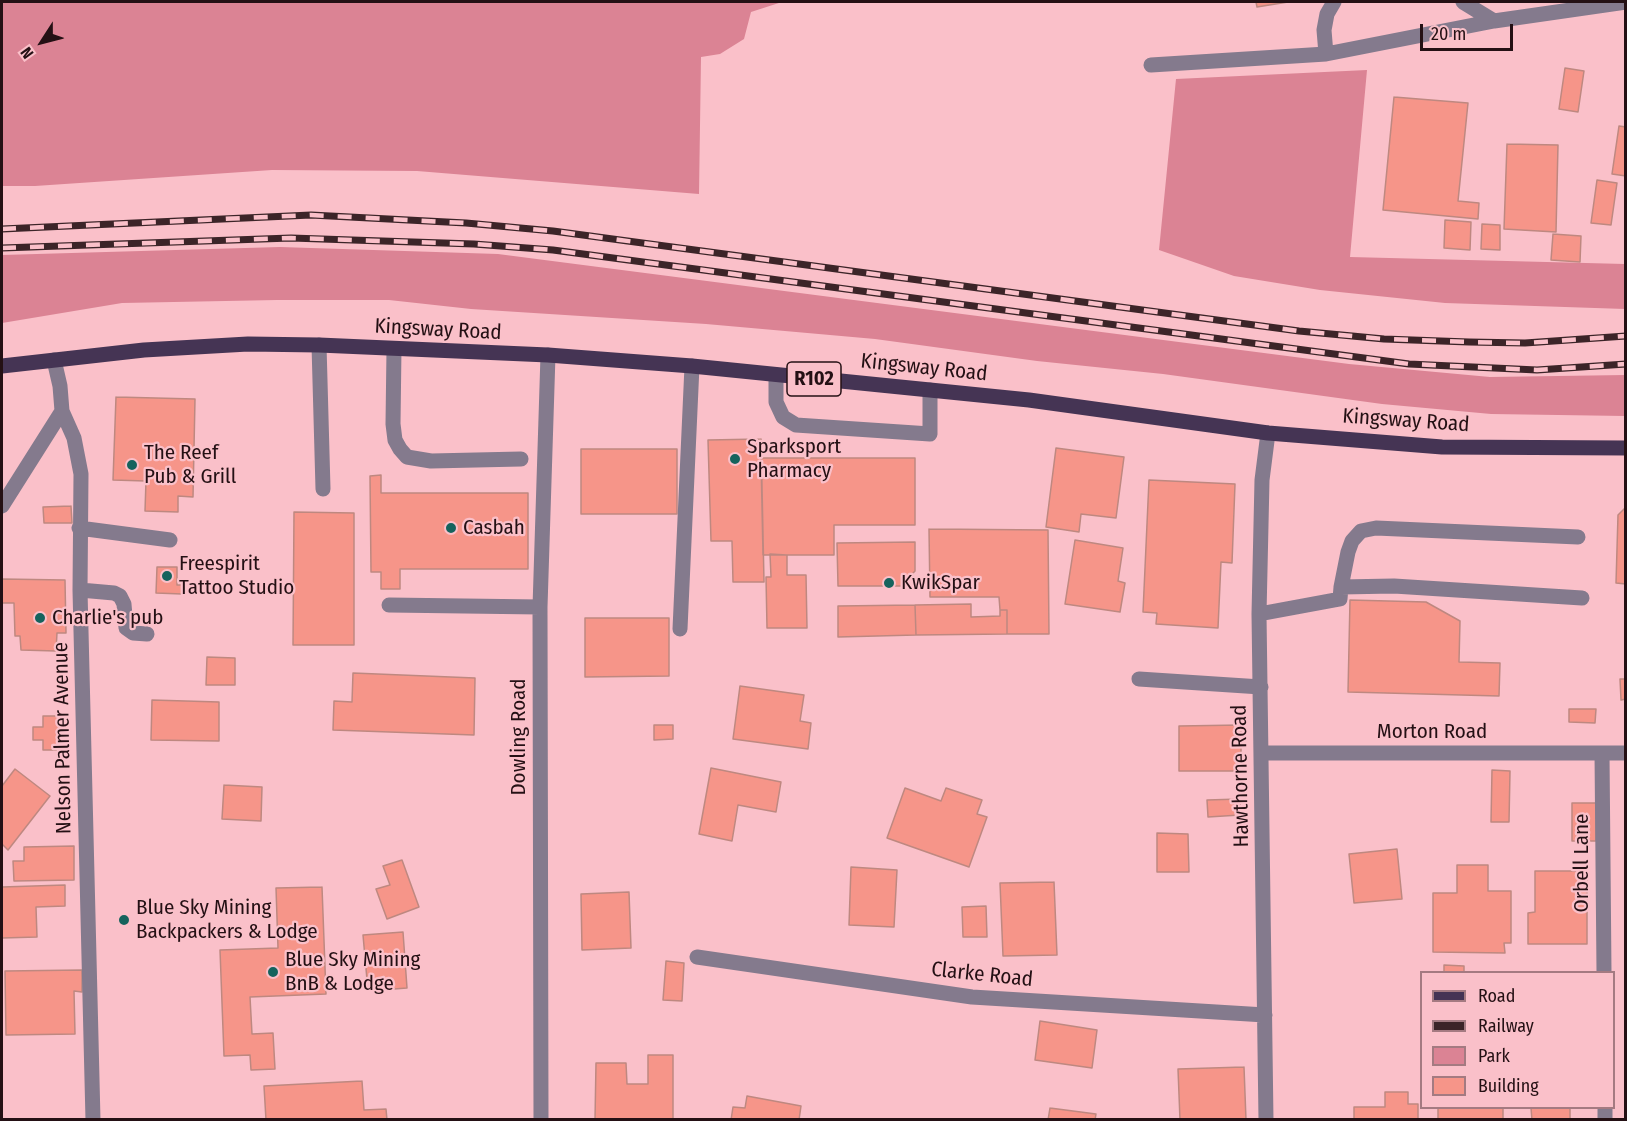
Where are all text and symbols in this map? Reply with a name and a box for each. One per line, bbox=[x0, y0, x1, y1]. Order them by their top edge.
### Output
north arrow bbox=[12, 12, 72, 72]
scale bar bbox=[1423, 12, 1516, 50]
text: 20 m bbox=[1431, 23, 1466, 45]
text: N bbox=[17, 43, 38, 62]
street label: Kingsway Road bbox=[374, 314, 502, 346]
street label: Kingsway Road bbox=[859, 349, 989, 387]
road number: R102 bbox=[787, 362, 841, 396]
street label: Kingsway Road bbox=[1342, 404, 1470, 438]
place label: Sparksport Pharmacy bbox=[747, 434, 841, 484]
place label: The Reef Pub & Grill bbox=[144, 440, 236, 490]
marker: Sparksport Pharmacy bbox=[728, 452, 742, 466]
marker: The Reef Pub & Grill bbox=[125, 458, 139, 472]
place label: Casbah bbox=[463, 515, 525, 541]
marker: Casbah bbox=[444, 521, 458, 535]
place label: Freespirit Tattoo Studio bbox=[179, 551, 294, 601]
marker: Freespirit Tattoo Studio bbox=[160, 569, 174, 583]
place label: KwikSpar bbox=[901, 570, 980, 596]
marker: KwikSpar bbox=[882, 576, 896, 590]
place label: Charlie's pub bbox=[52, 605, 163, 631]
marker: Charlie's pub bbox=[33, 611, 47, 625]
street label: Nelson Palmer Avenue bbox=[49, 642, 77, 834]
street label: Dowling Road bbox=[506, 678, 532, 796]
street label: Hawthorne Road bbox=[1227, 704, 1255, 848]
street label: Morton Road bbox=[1377, 719, 1487, 745]
street label: Orbell Lane bbox=[1569, 814, 1595, 912]
place label: Blue Sky Mining Backpackers & Lodge bbox=[136, 895, 318, 945]
marker: Blue Sky Mining Backpackers & Lodge bbox=[117, 913, 131, 927]
place label: Blue Sky Mining BnB & Lodge bbox=[285, 947, 420, 997]
street label: Clarke Road bbox=[930, 957, 1034, 993]
marker: Blue Sky Mining BnB & Lodge bbox=[266, 965, 280, 979]
legend bbox=[1420, 971, 1615, 1109]
text: Road bbox=[1478, 985, 1515, 1007]
text: Railway bbox=[1478, 1015, 1534, 1037]
text: Park bbox=[1478, 1045, 1510, 1067]
text: Building bbox=[1478, 1075, 1539, 1097]

